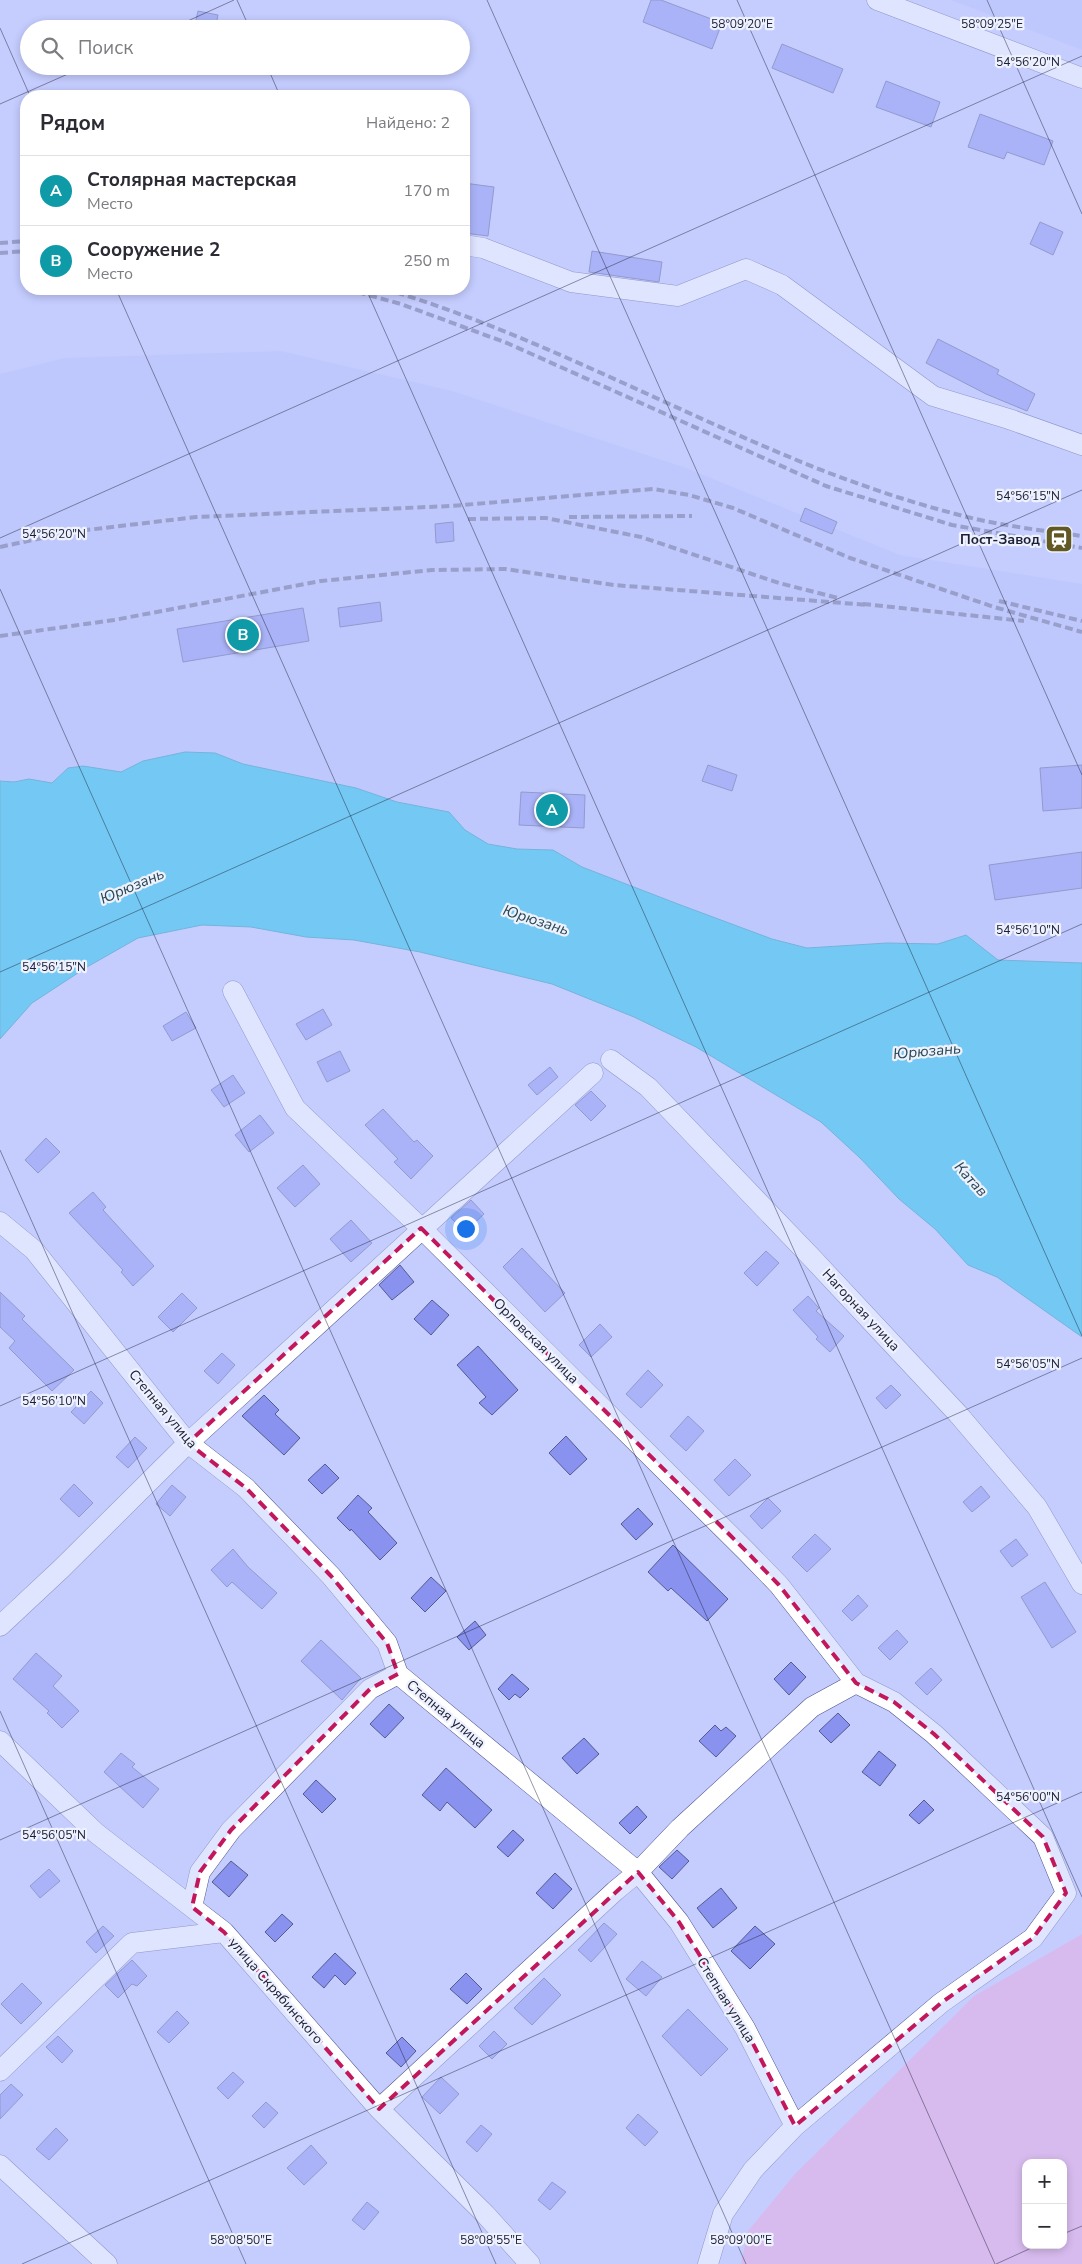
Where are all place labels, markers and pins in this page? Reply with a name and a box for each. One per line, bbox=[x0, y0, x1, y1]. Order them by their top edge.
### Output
station icon: Пост-Завод bbox=[1044, 524, 1074, 554]
place label: Пост-Завод bbox=[960, 530, 1040, 549]
pin: B bbox=[227, 616, 259, 654]
pin: A bbox=[536, 791, 568, 829]

